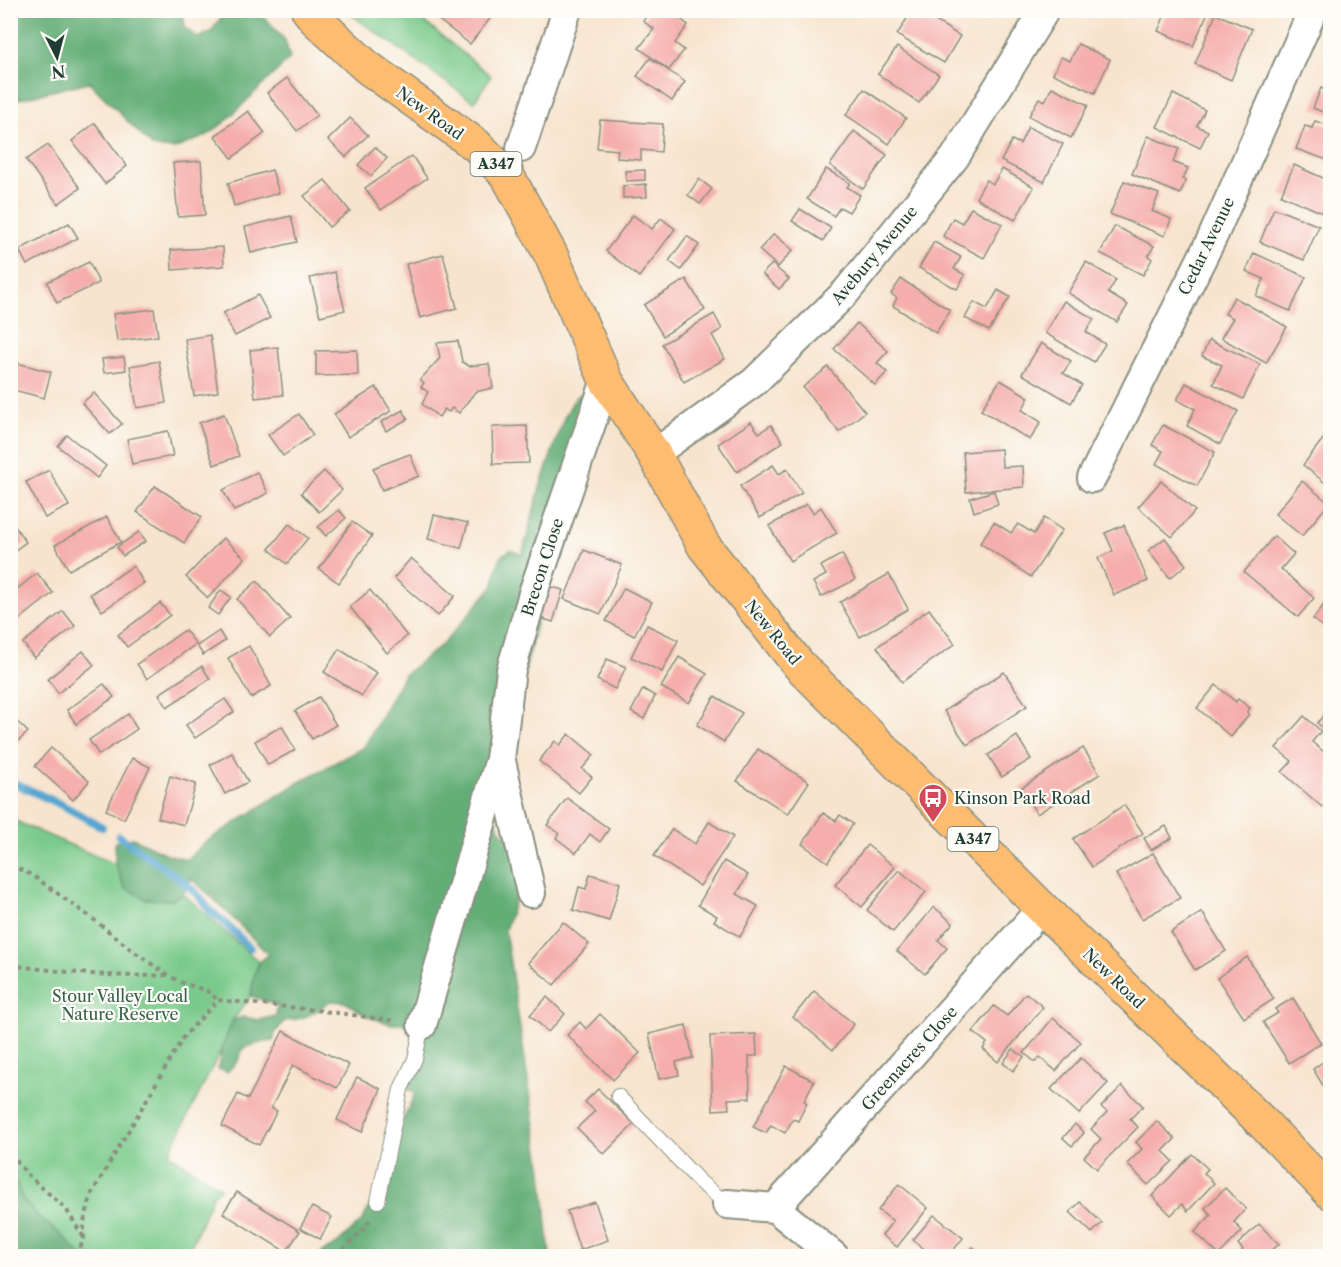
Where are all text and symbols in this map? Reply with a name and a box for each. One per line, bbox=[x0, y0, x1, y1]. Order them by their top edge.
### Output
north arrow bbox=[27, 27, 87, 87]
text: N bbox=[51, 61, 67, 83]
street label: New Road bbox=[393, 82, 468, 144]
road number: A347 bbox=[470, 152, 522, 176]
street label: Cedar Avenue bbox=[1174, 194, 1238, 298]
street label: Avebury Avenue bbox=[826, 201, 921, 309]
street label: Brecon Close bbox=[517, 515, 567, 619]
street label: New Road bbox=[741, 595, 806, 669]
bus stop icon: Kinson Park Road bbox=[917, 782, 949, 824]
place label: Kinson Park Road bbox=[954, 788, 1091, 808]
road number: A347 bbox=[948, 827, 998, 851]
street label: New Road bbox=[1079, 944, 1149, 1012]
park label: Stour Valley Local Nature Reserve bbox=[52, 986, 188, 1024]
street label: Greenacres Close bbox=[857, 1002, 961, 1114]

